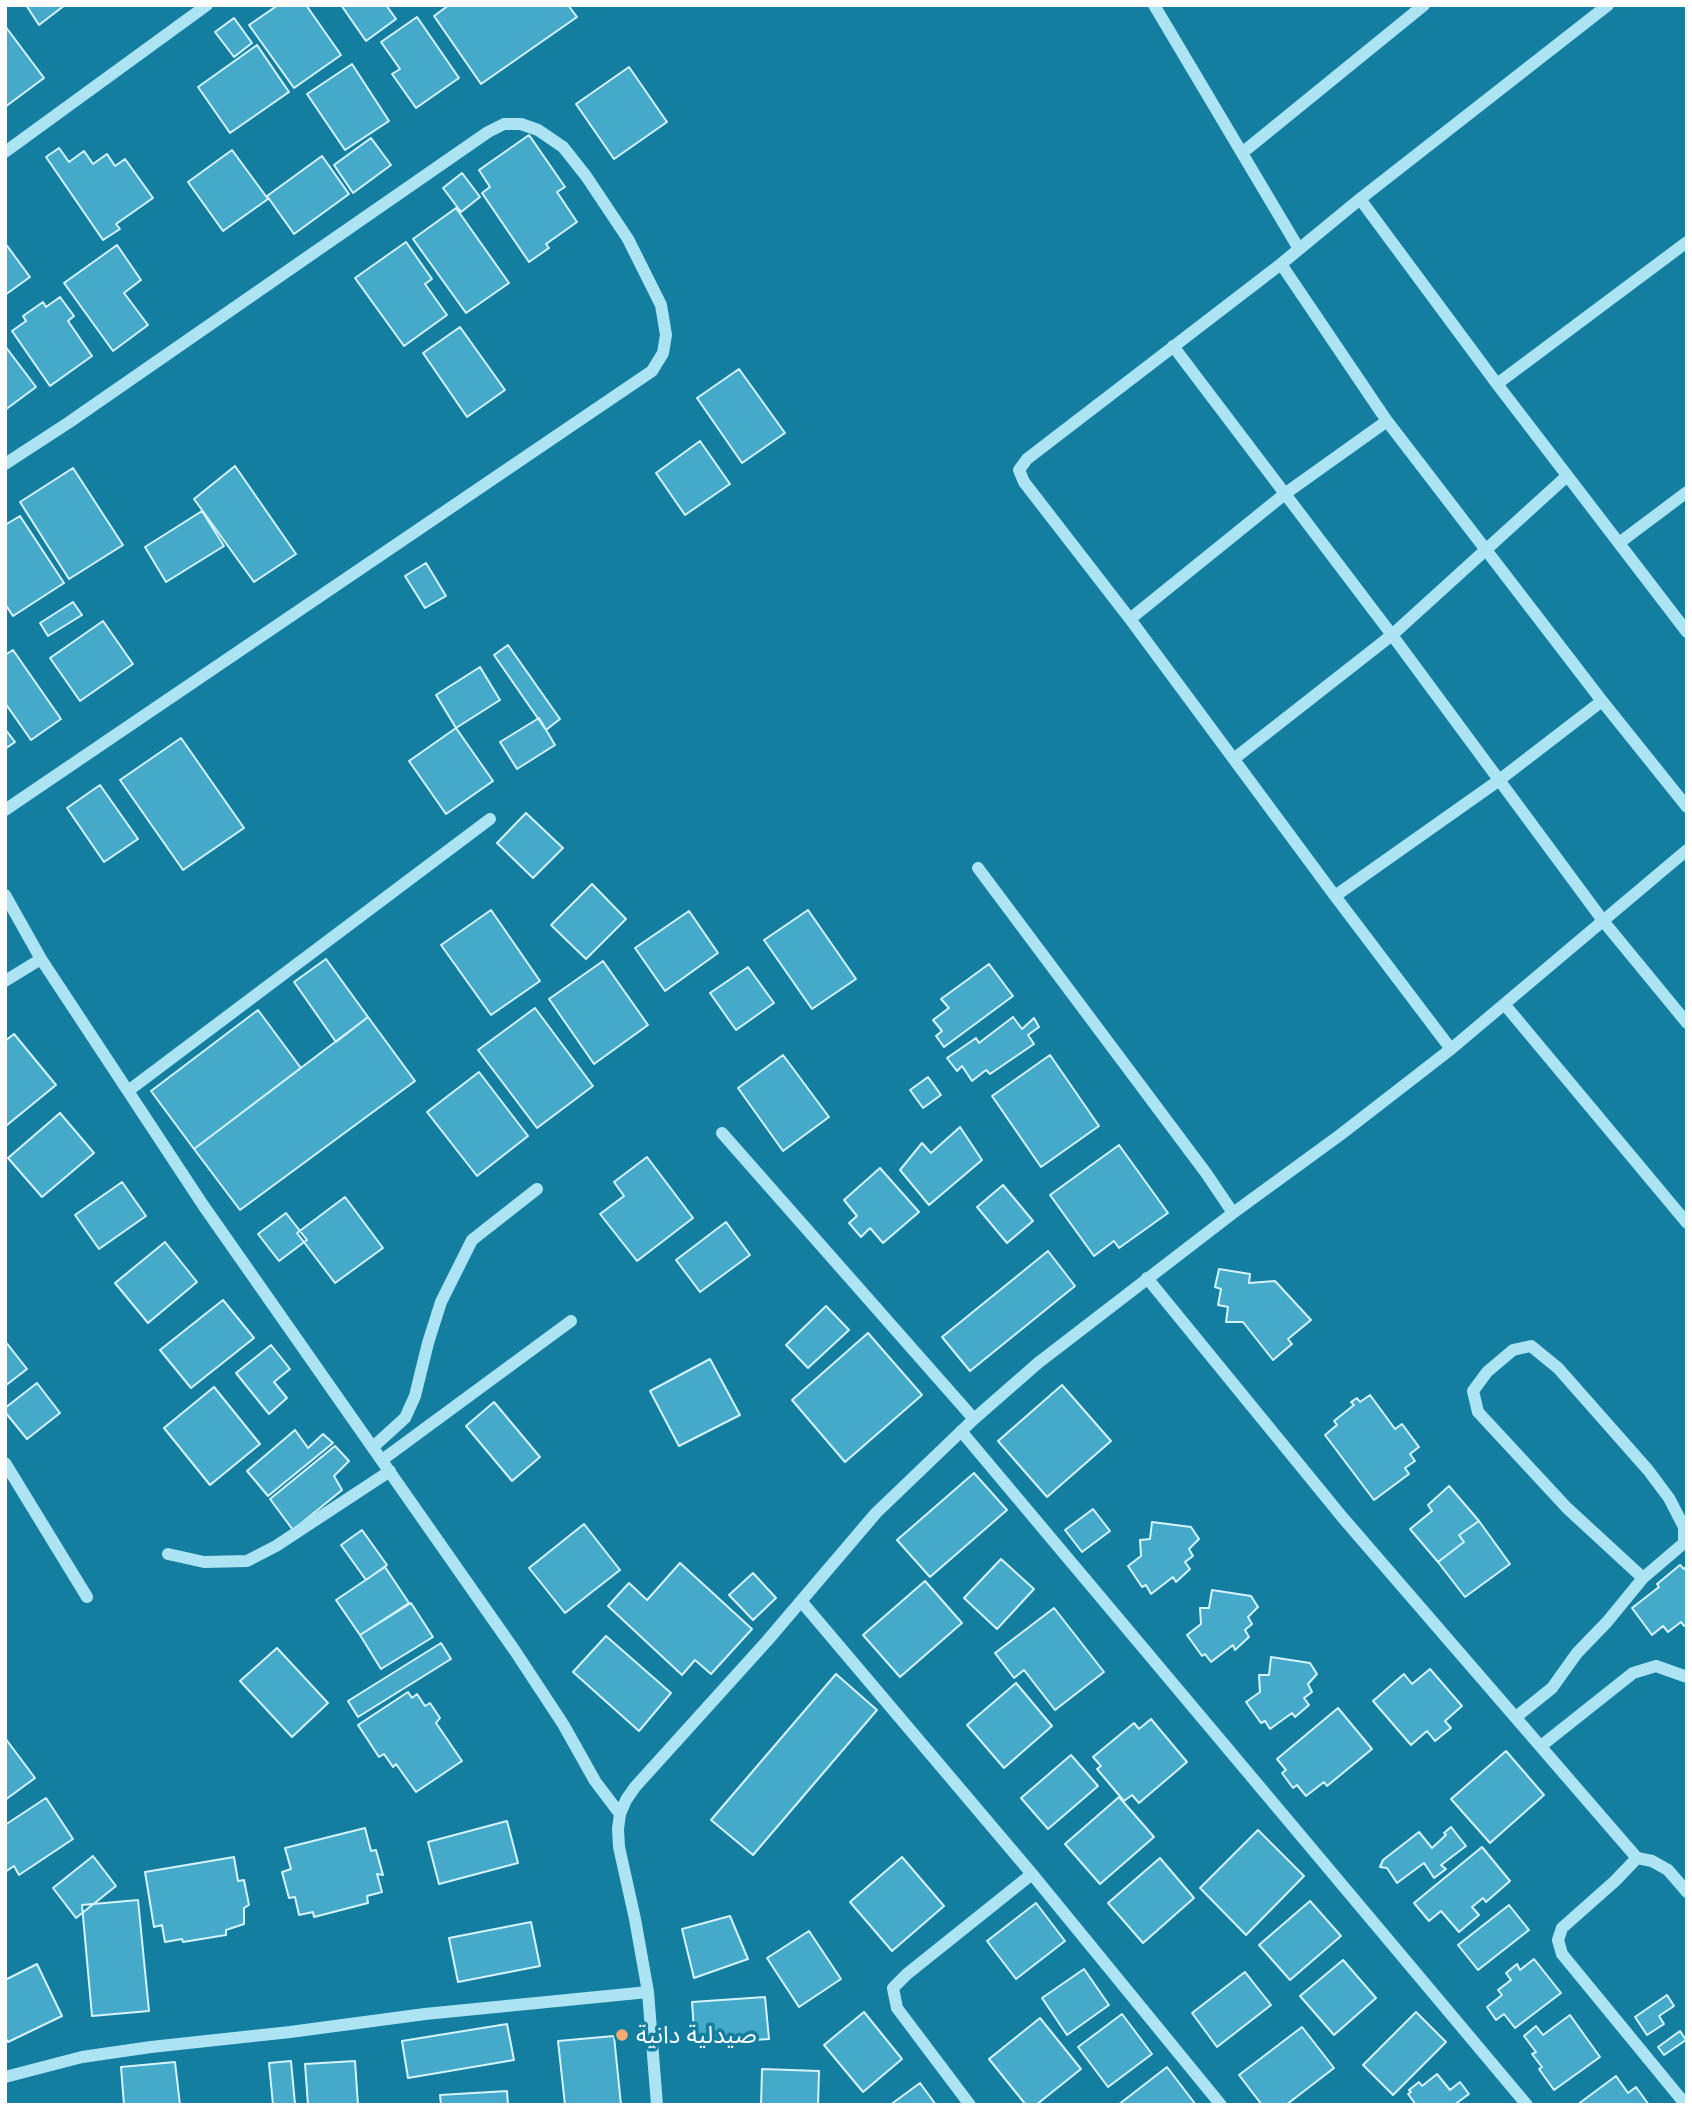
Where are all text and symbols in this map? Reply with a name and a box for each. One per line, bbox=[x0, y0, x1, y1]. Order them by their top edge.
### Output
place label: صيدلية دانية bbox=[636, 2021, 757, 2049]
marker: صيدلية دانية bbox=[614, 2027, 630, 2043]

